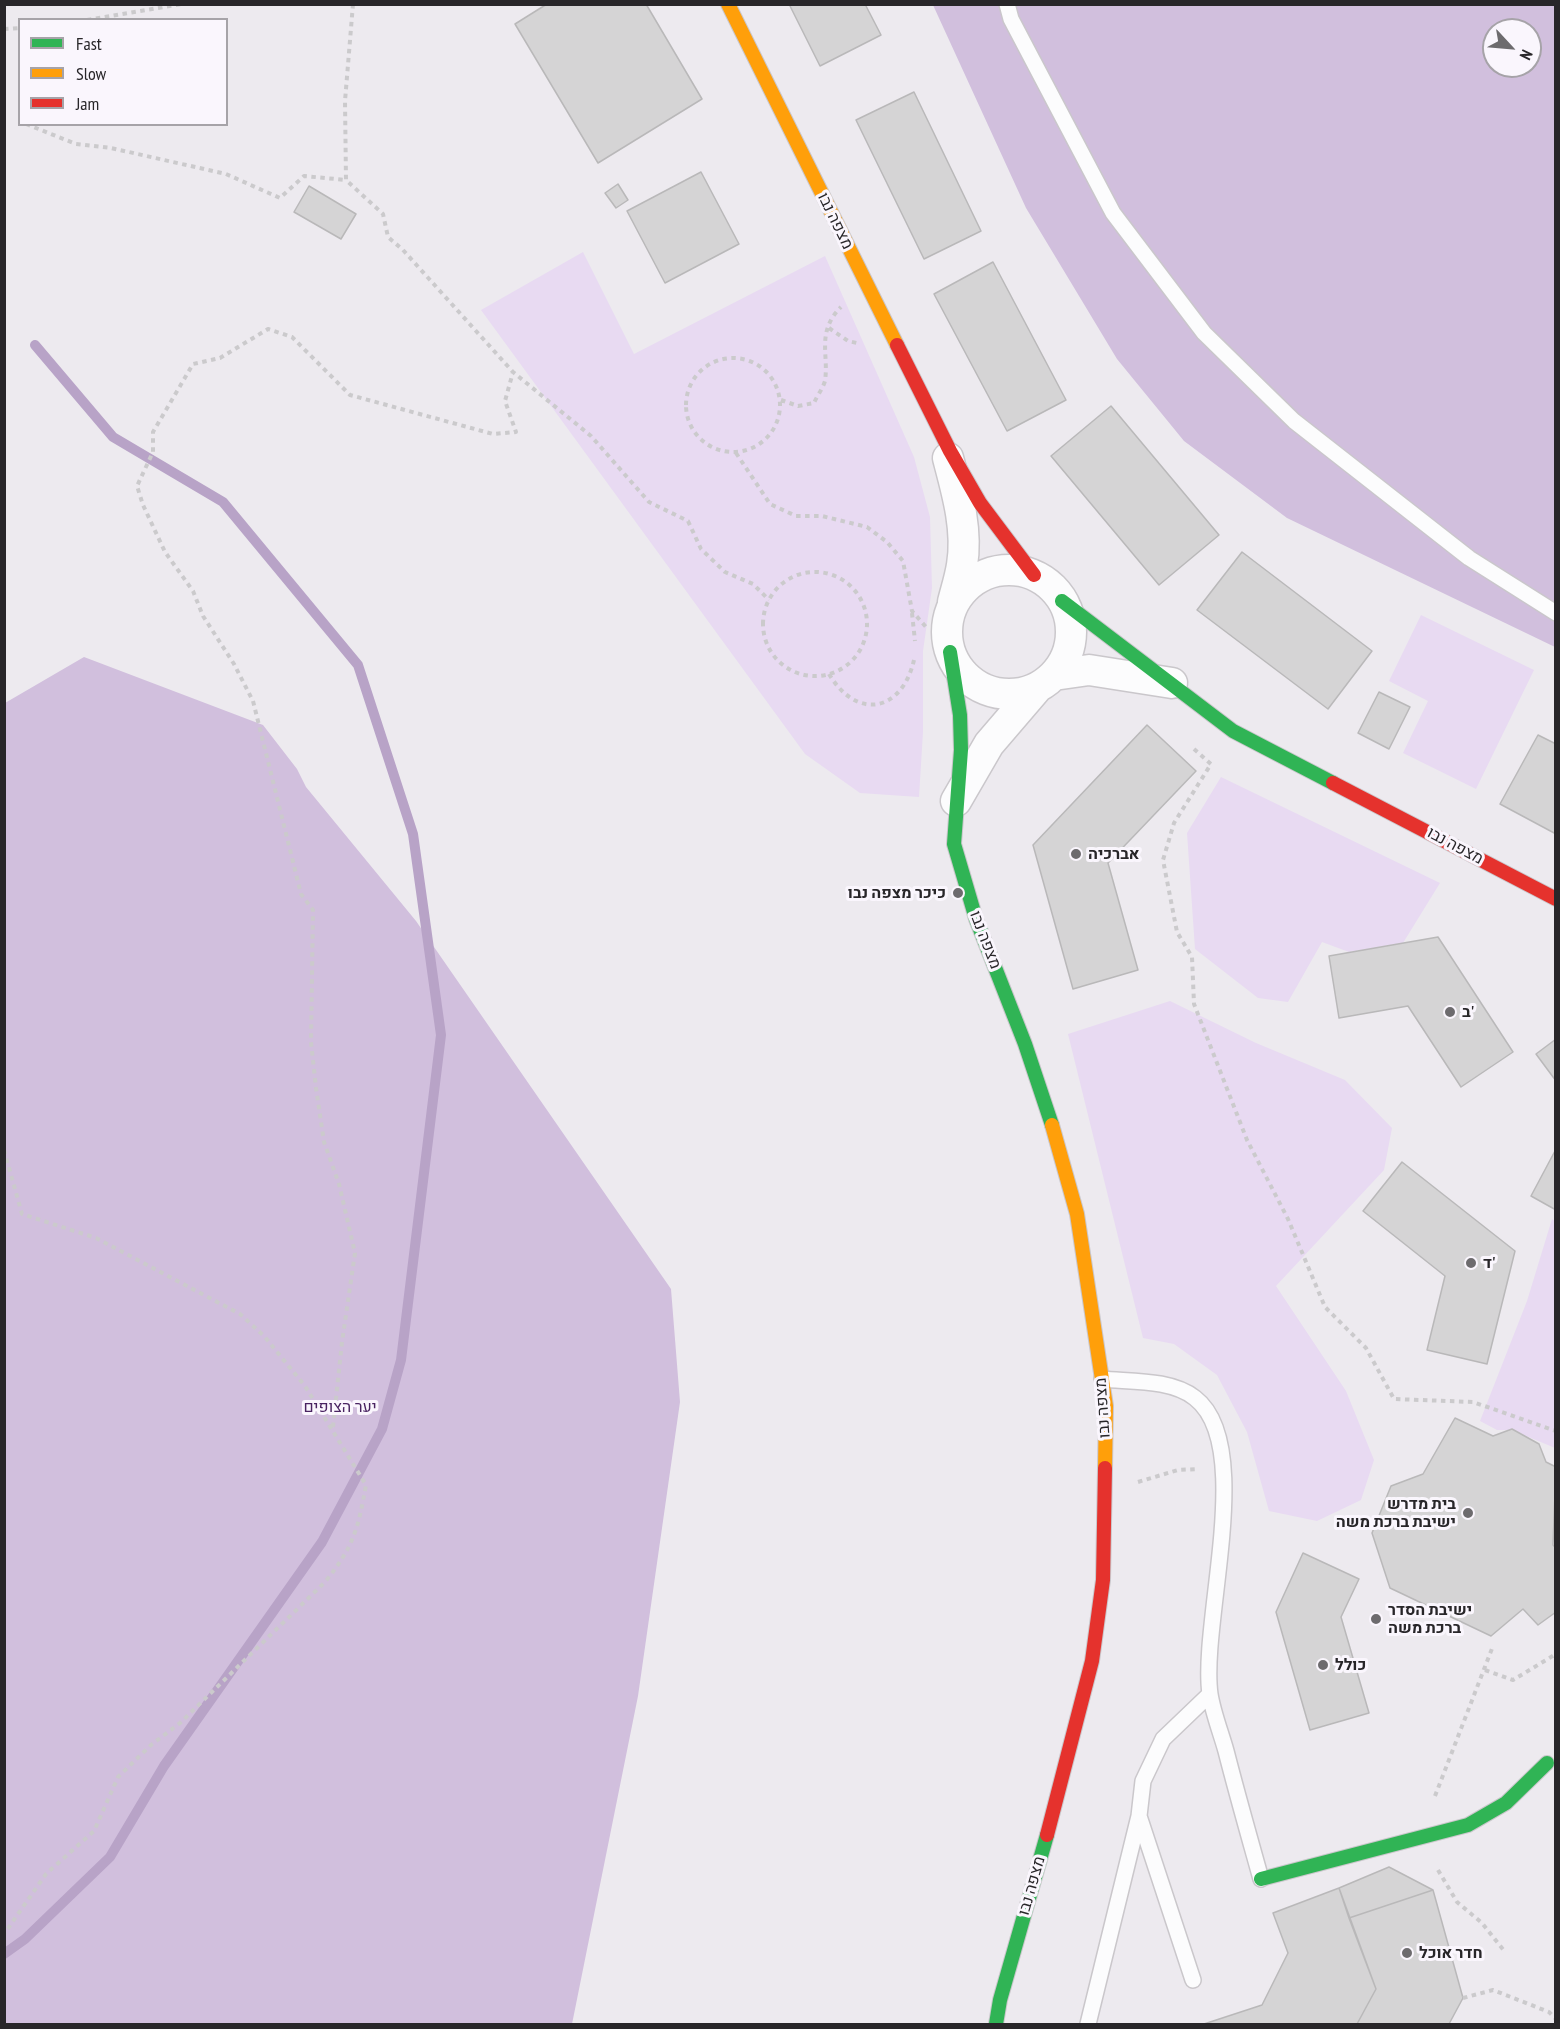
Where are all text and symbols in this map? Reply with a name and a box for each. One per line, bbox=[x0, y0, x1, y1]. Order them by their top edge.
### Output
legend bbox=[18, 18, 228, 126]
north arrow bbox=[1482, 18, 1542, 78]
text: Fast bbox=[76, 32, 102, 55]
text: N bbox=[1516, 47, 1537, 63]
text: Slow bbox=[76, 62, 106, 85]
text: Jam bbox=[76, 92, 99, 115]
street label: מצפה נבו bbox=[813, 190, 857, 252]
street label: מצפה נבו bbox=[1424, 823, 1486, 869]
place label: אברכיה bbox=[1088, 844, 1140, 864]
marker: אברכיה bbox=[1069, 847, 1083, 861]
place label: כיכר מצפה נבו bbox=[848, 883, 946, 903]
marker: כיכר מצפה נבו bbox=[951, 886, 965, 900]
street label: מצפה נבו bbox=[965, 908, 1005, 972]
place label: ב' bbox=[1462, 1002, 1474, 1022]
marker: ב' bbox=[1443, 1005, 1457, 1019]
place label: ד' bbox=[1483, 1253, 1495, 1273]
marker: ד' bbox=[1464, 1256, 1478, 1270]
street label: מצפה נבו bbox=[1091, 1377, 1115, 1439]
park label: יער הצופים bbox=[303, 1397, 377, 1417]
place label: בית מדרש ישיבת ברכת משה bbox=[1336, 1494, 1456, 1532]
marker: בית מדרש ישיבת ברכת משה bbox=[1461, 1506, 1475, 1520]
place label: ישיבת הסדר ברכת משה bbox=[1388, 1600, 1472, 1638]
marker: ישיבת הסדר ברכת משה bbox=[1369, 1612, 1383, 1626]
place label: כולל bbox=[1335, 1655, 1366, 1675]
marker: כולל bbox=[1316, 1658, 1330, 1672]
street label: מצפה נבו bbox=[1014, 1854, 1050, 1918]
place label: חדר אוכל bbox=[1419, 1943, 1483, 1963]
marker: חדר אוכל bbox=[1400, 1946, 1414, 1960]

